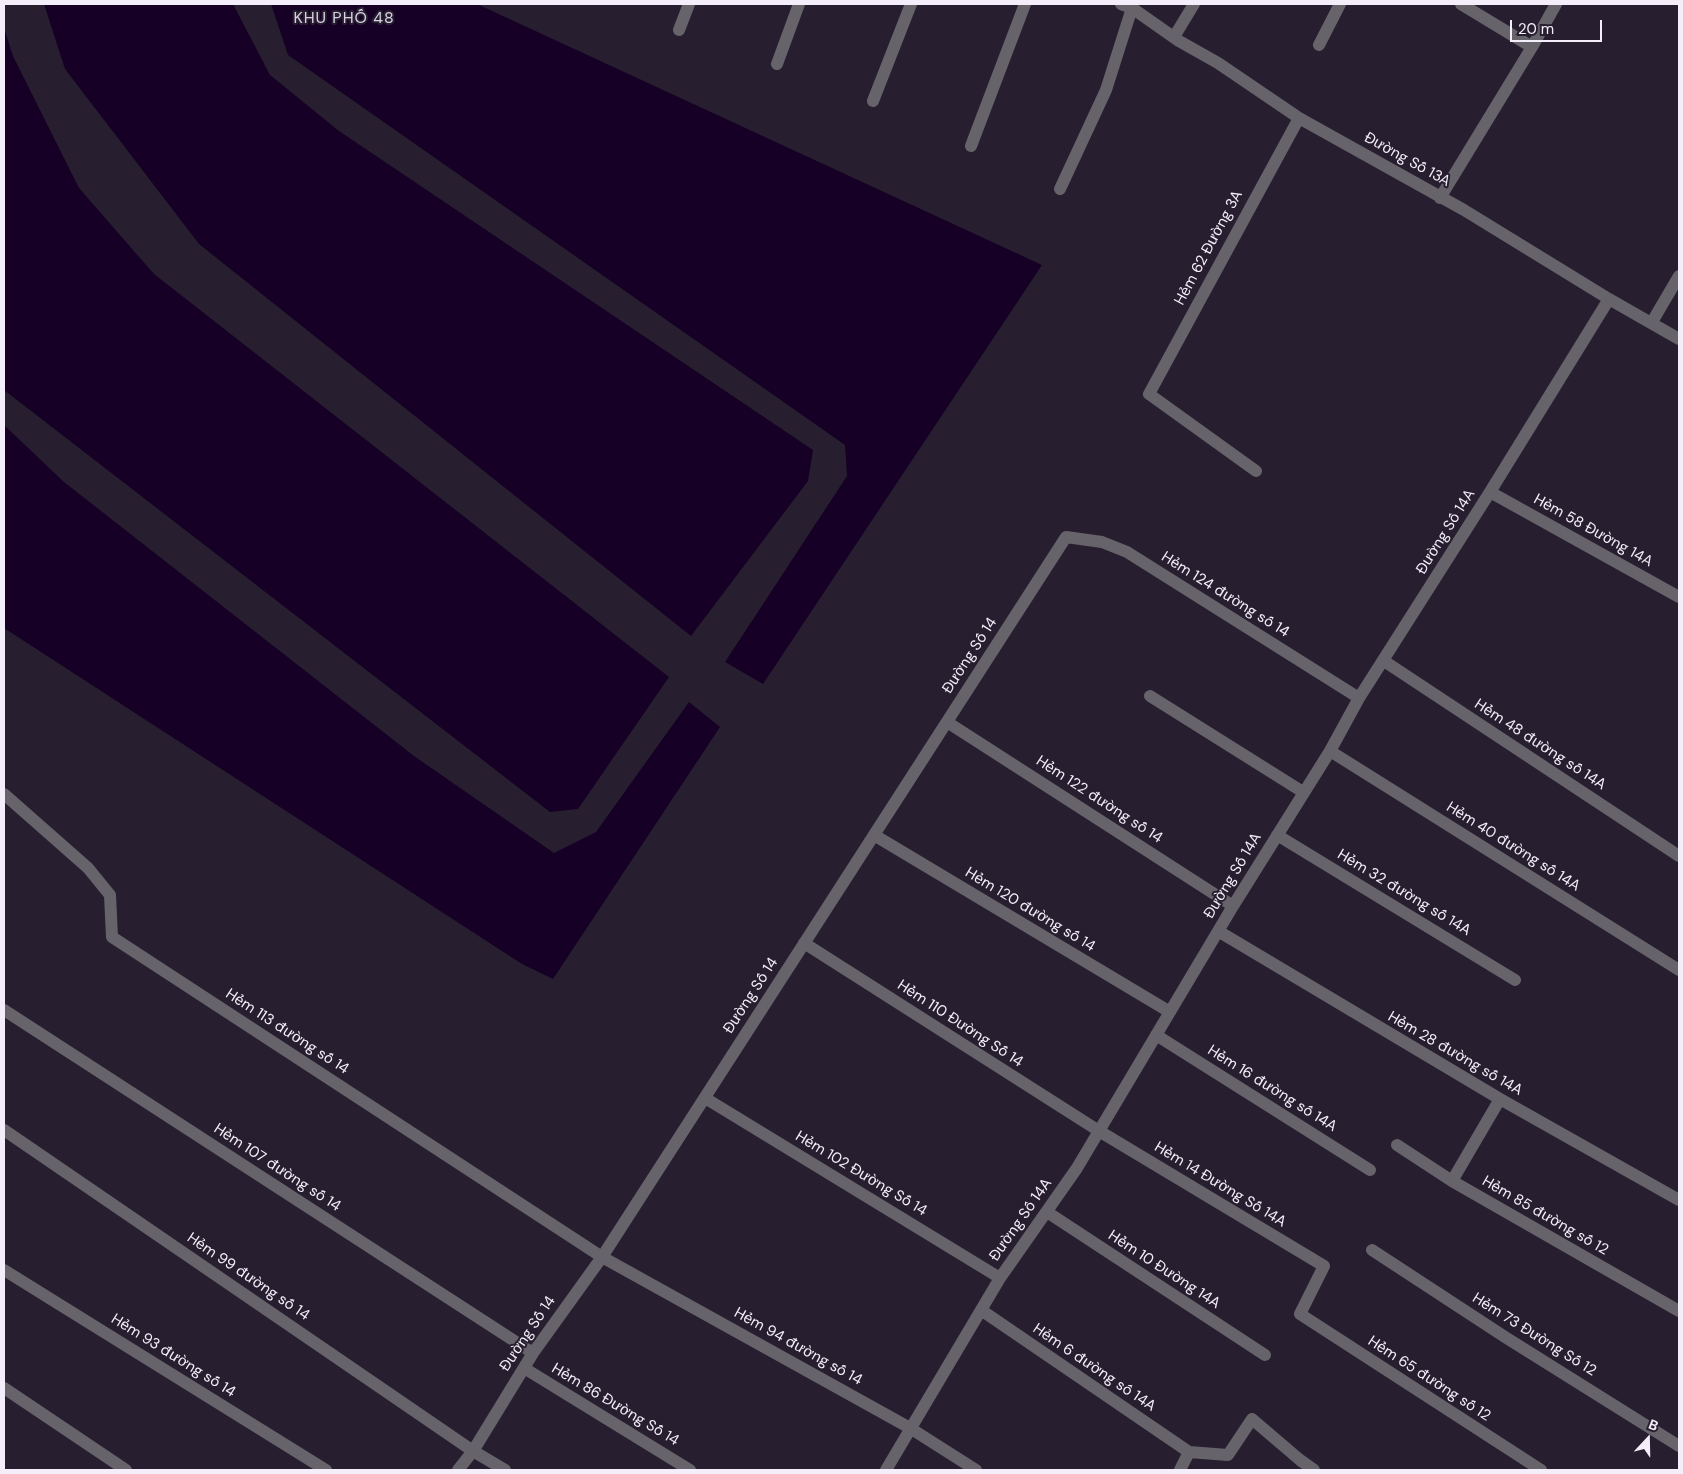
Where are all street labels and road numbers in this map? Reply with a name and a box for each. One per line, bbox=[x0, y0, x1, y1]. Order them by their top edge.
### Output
street label: Đường Số 13A bbox=[1361, 129, 1453, 191]
street label: Hẻm 62 Đường 3A bbox=[1171, 188, 1247, 308]
street label: Đường Số 14A bbox=[1413, 486, 1479, 578]
street label: Hẻm 58 Đường 14A bbox=[1530, 491, 1656, 571]
street label: Hẻm 124 đường số 14 bbox=[1158, 548, 1292, 642]
street label: Đường Số 14 bbox=[939, 615, 1001, 697]
street label: Hẻm 48 đường số 14A bbox=[1471, 696, 1609, 794]
street label: Hẻm 122 đường số 14 bbox=[1032, 752, 1166, 848]
street label: Hẻm 40 đường số 14A bbox=[1443, 798, 1583, 896]
street label: Đường Số 14A bbox=[1200, 830, 1266, 922]
street label: Hẻm 32 đường số 14A bbox=[1334, 846, 1474, 940]
street label: Hẻm 120 đường số 14 bbox=[962, 864, 1098, 956]
street label: Đường Số 14 bbox=[720, 955, 782, 1037]
street label: Hẻm 110 Đường Số 14 bbox=[894, 977, 1026, 1071]
street label: Hẻm 113 đường số 14 bbox=[222, 985, 352, 1079]
street label: Hẻm 28 đường số 14A bbox=[1384, 1008, 1526, 1100]
street label: Hẻm 16 đường số 14A bbox=[1204, 1042, 1340, 1136]
street label: Hẻm 107 đường số 14 bbox=[210, 1120, 344, 1216]
street label: Hẻm 102 Đường Số 14 bbox=[792, 1128, 930, 1220]
street label: Hẻm 14 Đường Số 14A bbox=[1151, 1139, 1289, 1231]
street label: Hẻm 85 đường số 12 bbox=[1479, 1172, 1611, 1260]
street label: Đường Số 14A bbox=[986, 1175, 1056, 1265]
street label: Hẻm 10 Đường 14A bbox=[1105, 1227, 1223, 1313]
street label: Hẻm 99 đường số 14 bbox=[183, 1229, 313, 1325]
street label: Hẻm 73 Đường Số 12 bbox=[1469, 1290, 1599, 1380]
street label: Đường Số 14 bbox=[496, 1293, 560, 1375]
street label: Hẻm 94 đường số 14 bbox=[731, 1304, 865, 1390]
street label: Hẻm 93 đường số 14 bbox=[108, 1310, 238, 1402]
street label: Hẻm 6 đường số 14A bbox=[1029, 1320, 1159, 1416]
street label: Hẻm 65 đường số 12 bbox=[1364, 1333, 1494, 1425]
street label: Hẻm 86 Đường Số 14 bbox=[548, 1360, 682, 1450]

